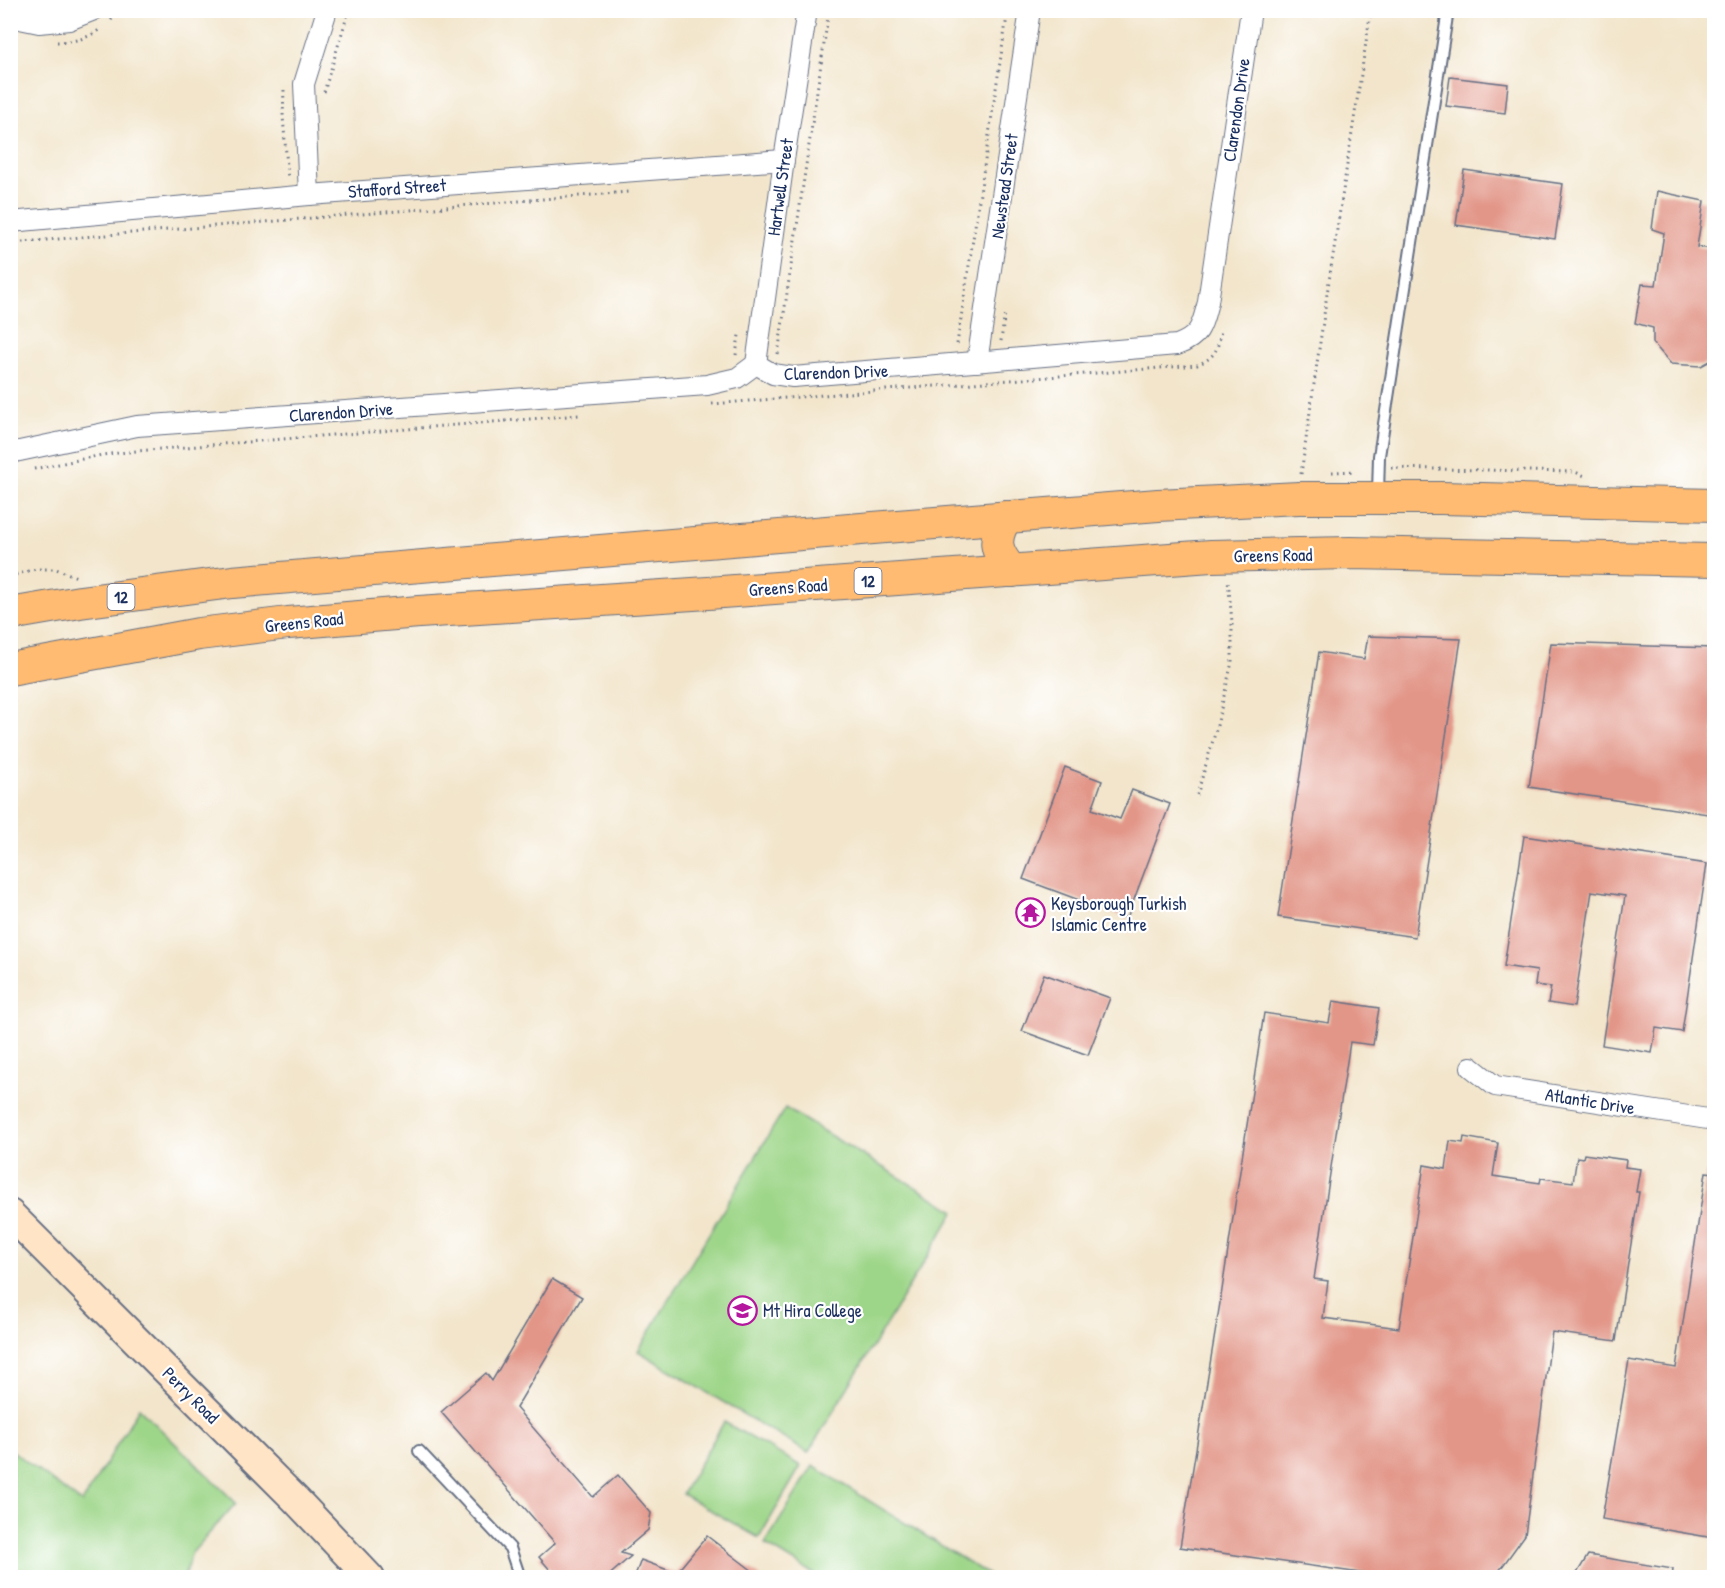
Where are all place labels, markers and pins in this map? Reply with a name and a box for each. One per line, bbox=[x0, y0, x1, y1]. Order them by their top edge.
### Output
place label: Keysborough Turkish Islamic Centre bbox=[1051, 891, 1187, 937]
temple icon: Keysborough Turkish Islamic Centre bbox=[1014, 897, 1046, 929]
school or university icon: Mt Hira College bbox=[726, 1294, 758, 1326]
place label: Mt Hira College bbox=[763, 1298, 862, 1323]

